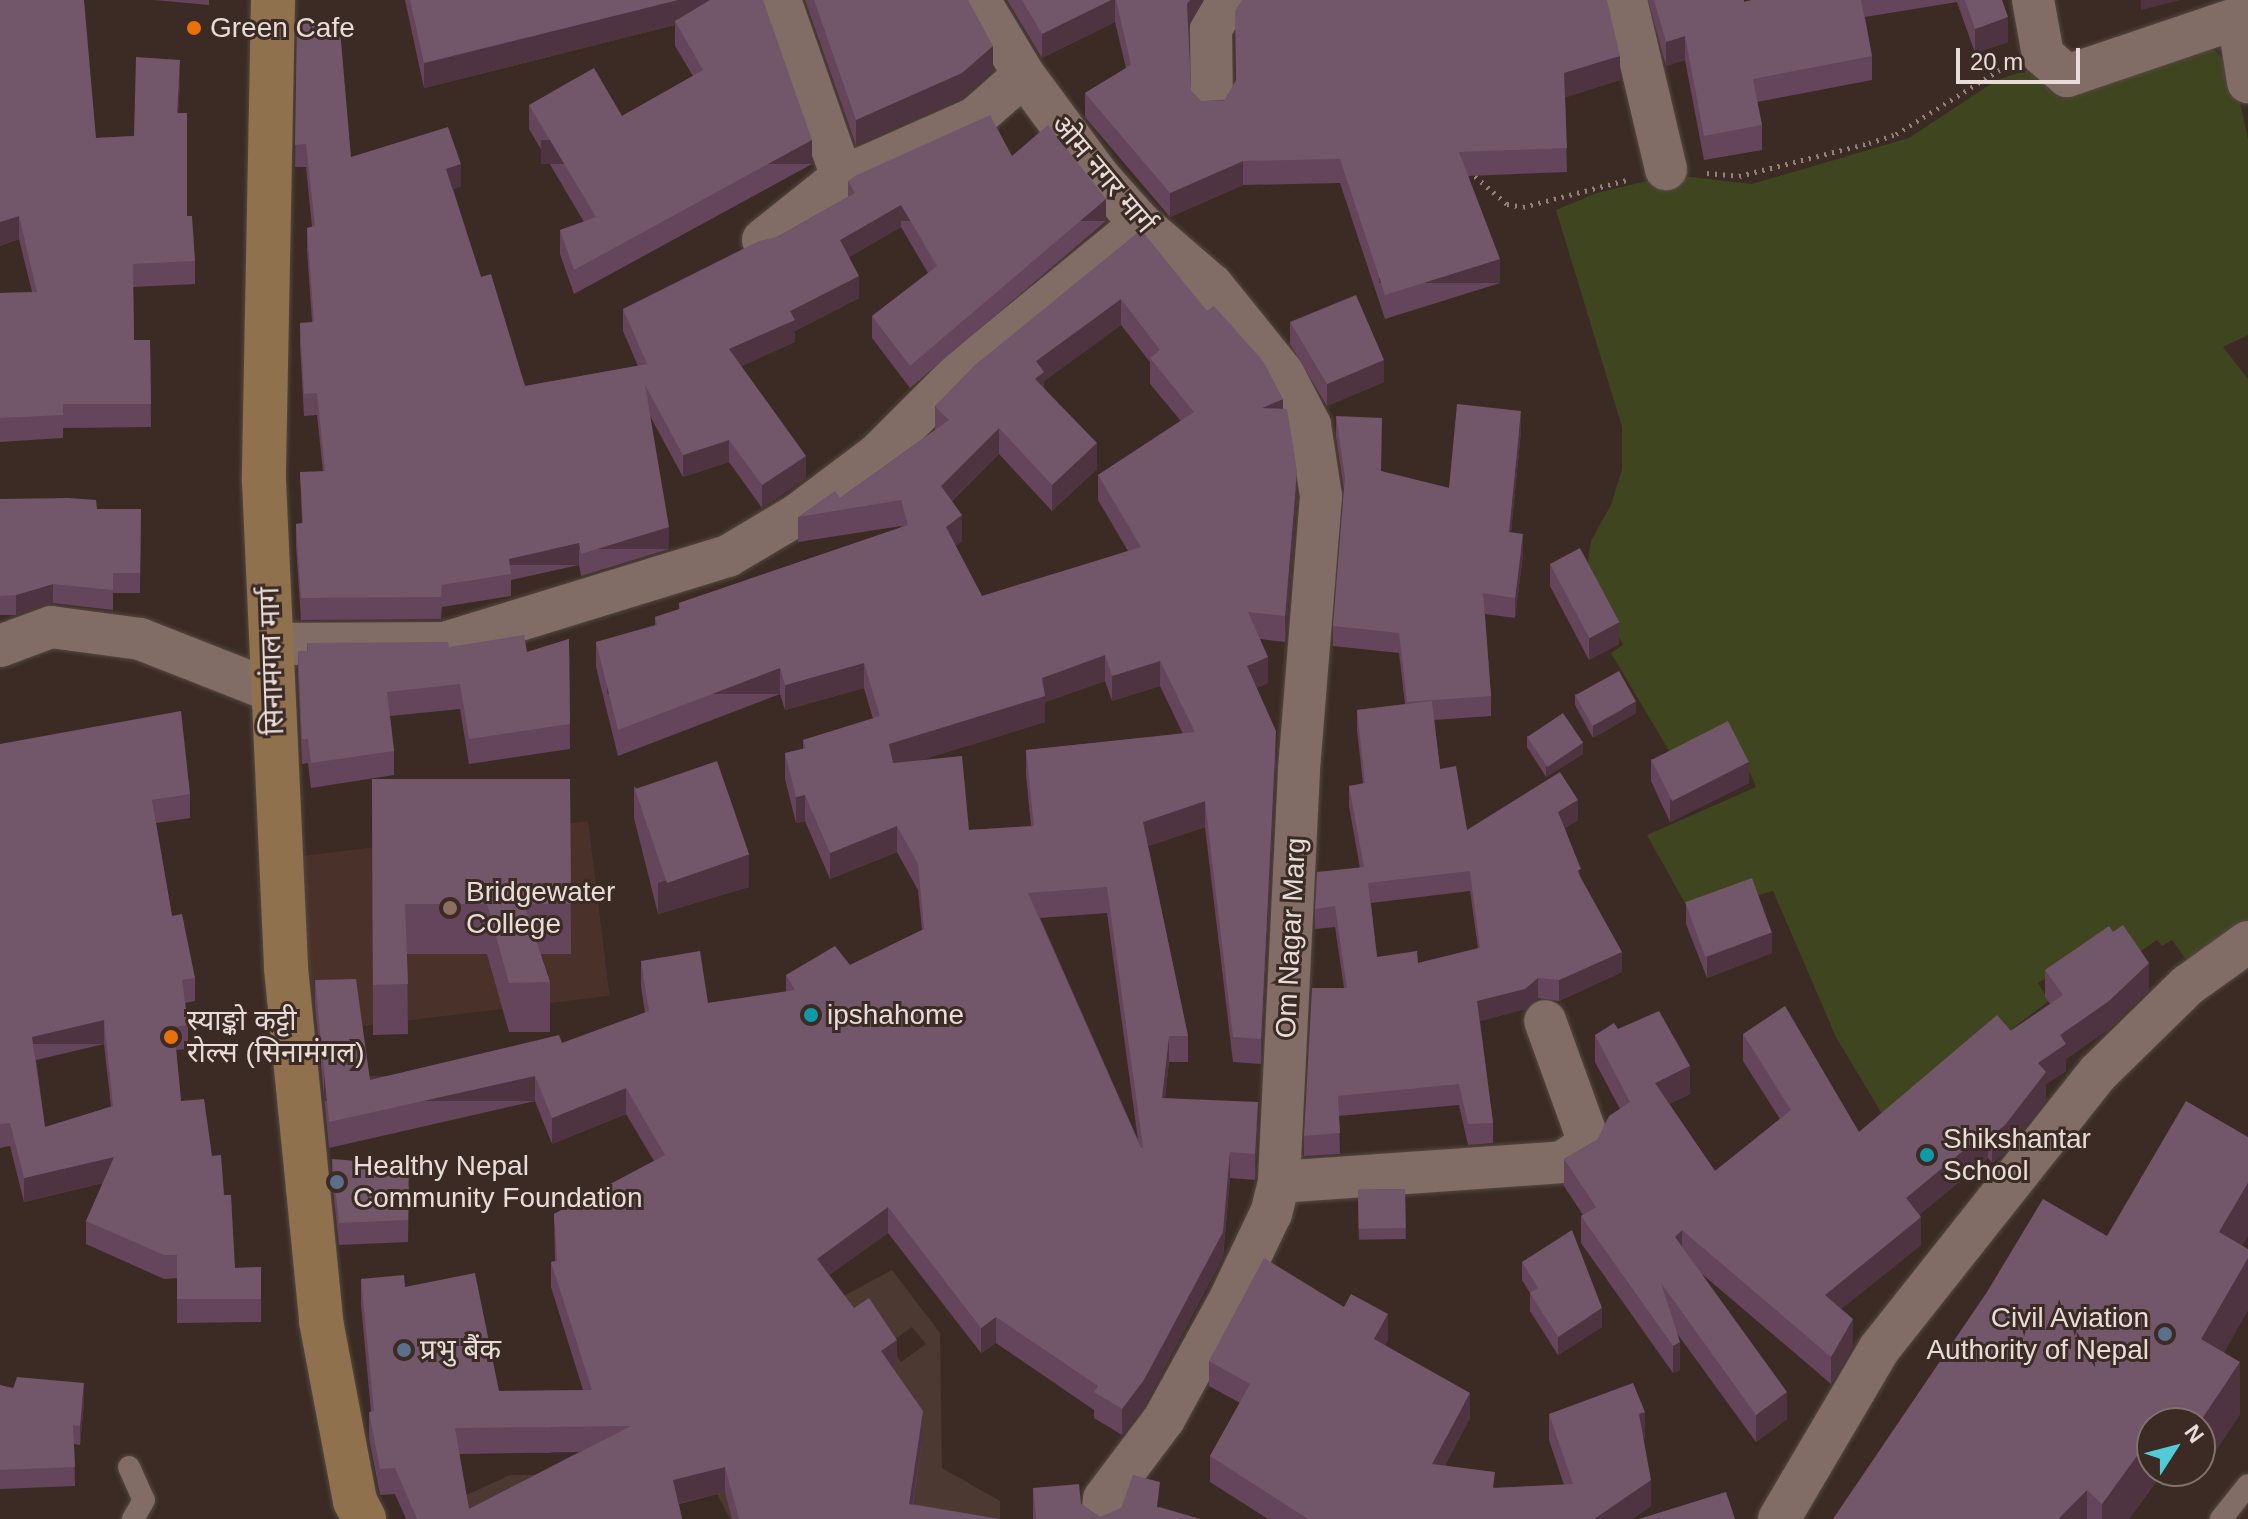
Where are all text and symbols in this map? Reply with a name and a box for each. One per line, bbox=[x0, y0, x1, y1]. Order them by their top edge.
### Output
place label: Green Cafe bbox=[210, 11, 355, 45]
marker: Green Cafe bbox=[185, 19, 203, 37]
scale bar bbox=[1960, 32, 2084, 82]
text: 20 m bbox=[1970, 48, 2023, 75]
street label: ओम नगर मार्ग bbox=[1044, 108, 1162, 240]
street label: सिनामंगल मार्ग bbox=[253, 586, 291, 736]
street label: Om Nagar Marg bbox=[1269, 837, 1313, 1039]
place label: Bridgewater College bbox=[466, 875, 615, 941]
marker: Bridgewater College bbox=[441, 899, 459, 917]
place label: ipshahome bbox=[827, 998, 964, 1032]
place label: स्याङ्को कट्टी रोल्स (सिनामंगल) bbox=[187, 1004, 364, 1070]
marker: ipshahome bbox=[802, 1006, 820, 1024]
marker: स्याङ्को कट्टी रोल्स (सिनामंगल) bbox=[162, 1028, 180, 1046]
place label: Shikshantar School bbox=[1943, 1122, 2091, 1188]
marker: Shikshantar School bbox=[1918, 1146, 1936, 1164]
place label: Healthy Nepal Community Foundation bbox=[353, 1149, 642, 1215]
marker: Healthy Nepal Community Foundation bbox=[328, 1173, 346, 1191]
place label: Civil Aviation Authority of Nepal bbox=[1926, 1301, 2149, 1367]
marker: Civil Aviation Authority of Nepal bbox=[2156, 1325, 2174, 1343]
place label: प्रभु बैंक bbox=[420, 1333, 501, 1367]
marker: प्रभु बैंक bbox=[395, 1341, 413, 1359]
north arrow bbox=[2136, 1407, 2216, 1487]
text: N bbox=[2179, 1420, 2209, 1448]

